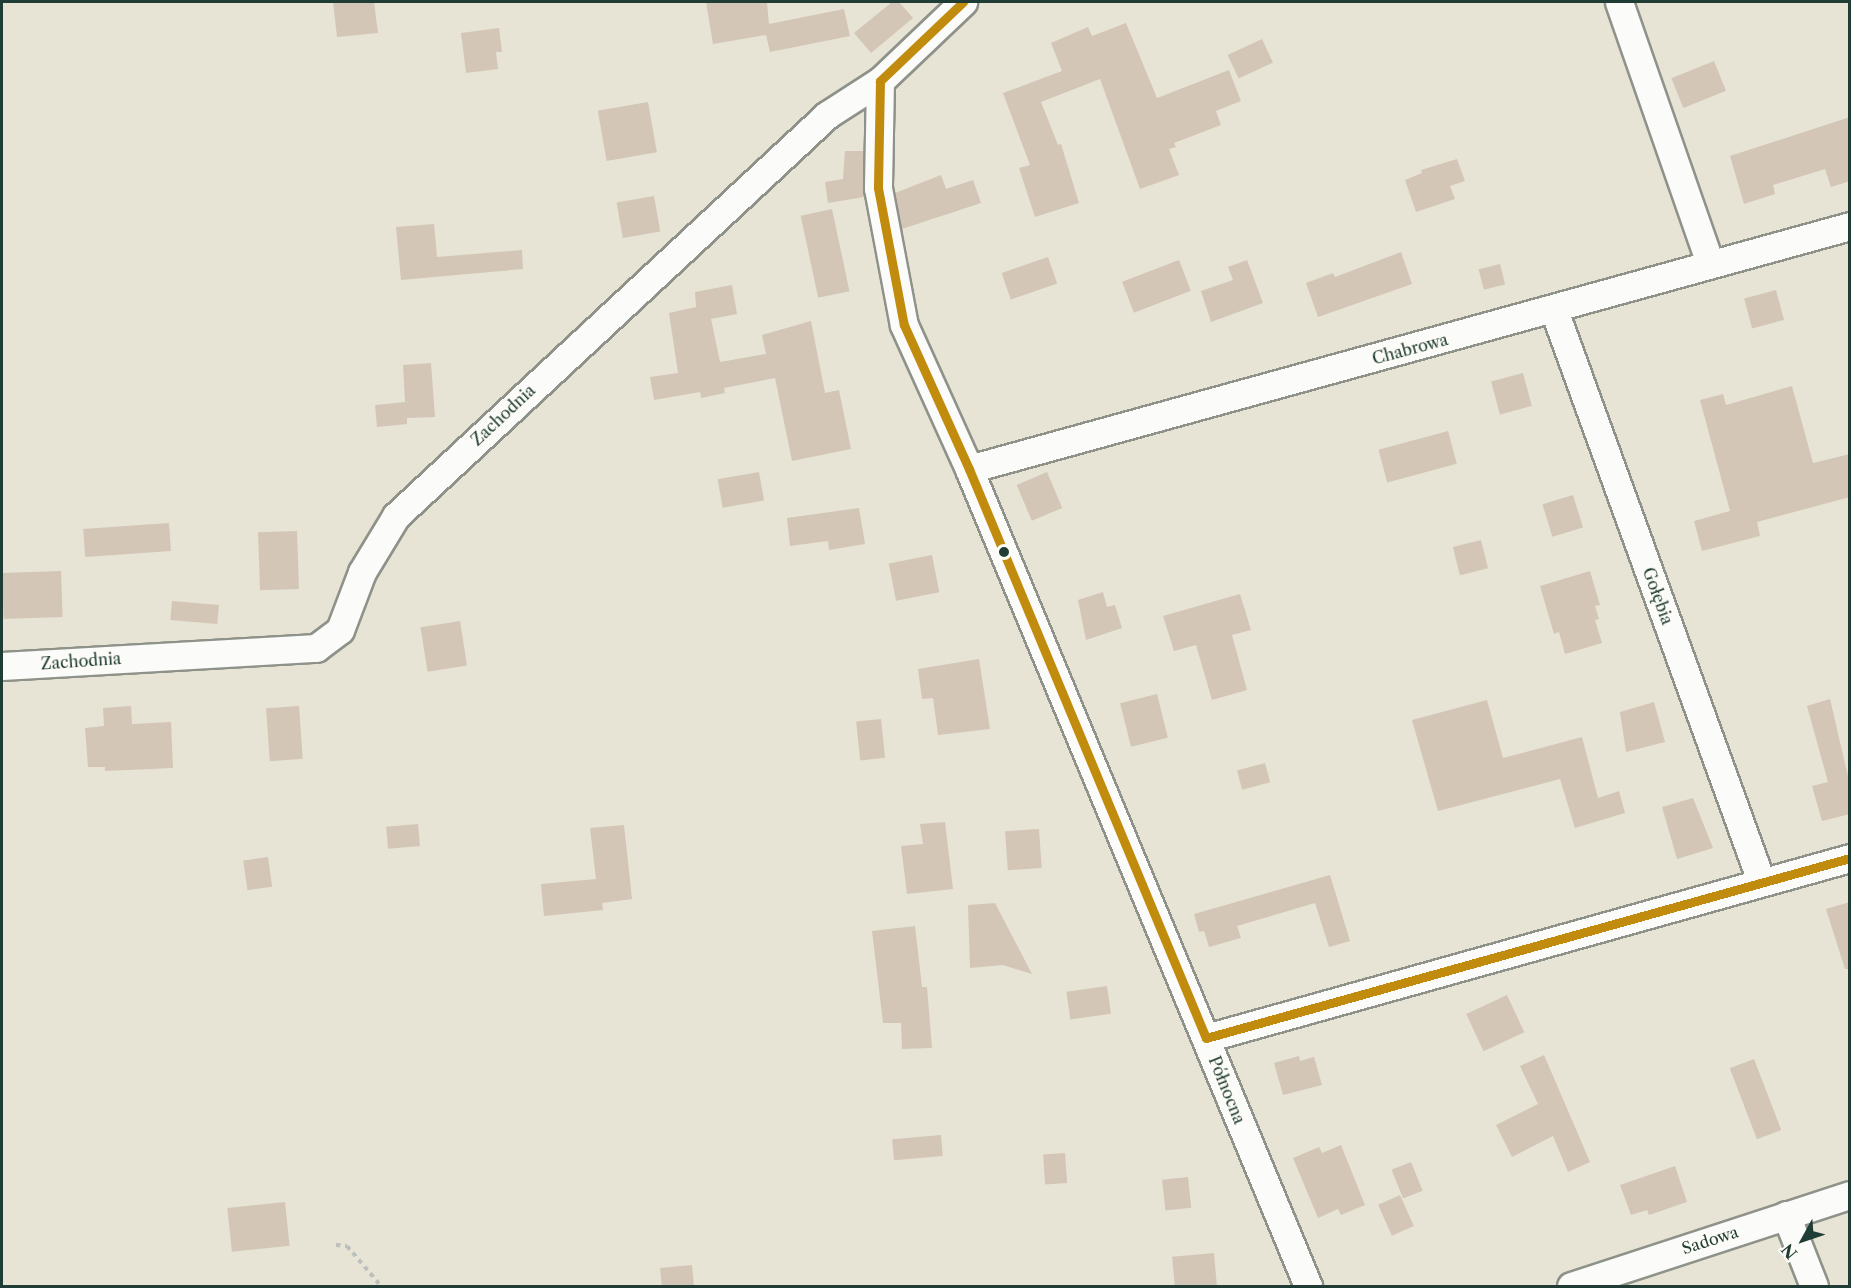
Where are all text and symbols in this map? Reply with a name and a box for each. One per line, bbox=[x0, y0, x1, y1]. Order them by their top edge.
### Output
street label: Chabrowa bbox=[1370, 330, 1450, 368]
street label: Zachodnia bbox=[467, 381, 539, 449]
unlabelled marker bbox=[998, 546, 1010, 558]
street label: Gołębia bbox=[1639, 565, 1677, 627]
street label: Zachodnia bbox=[40, 649, 122, 673]
street label: Północna bbox=[1205, 1053, 1249, 1127]
north arrow bbox=[1773, 1210, 1833, 1270]
street label: Sadowa bbox=[1679, 1222, 1741, 1258]
text: N bbox=[1777, 1240, 1801, 1263]

